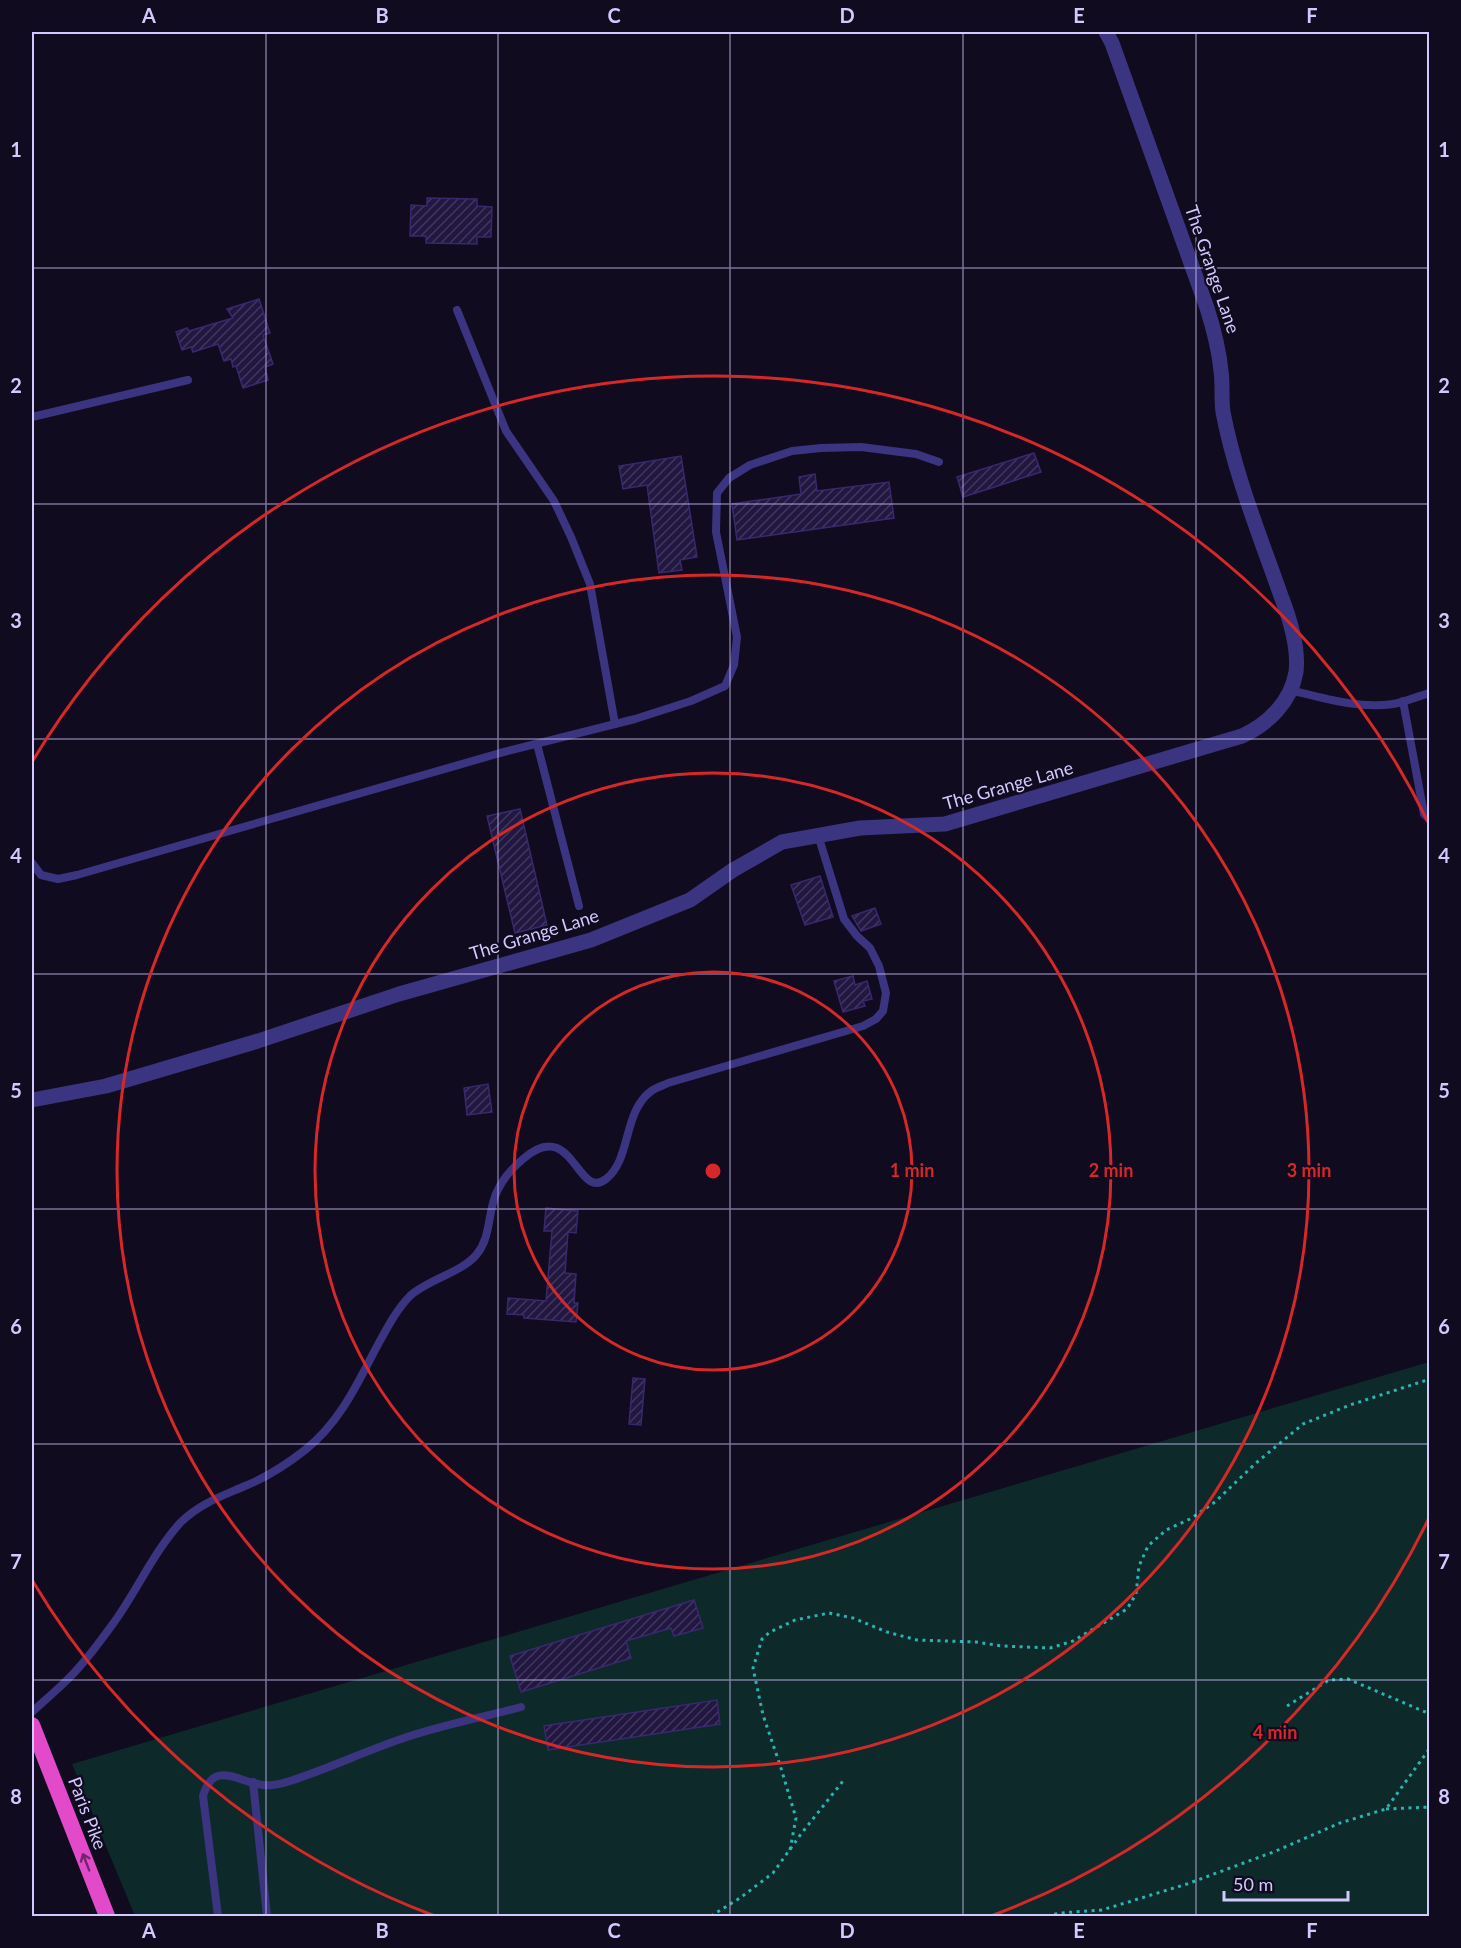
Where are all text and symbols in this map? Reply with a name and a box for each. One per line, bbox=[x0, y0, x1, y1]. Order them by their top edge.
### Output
text: A bbox=[141, 3, 156, 27]
text: B bbox=[375, 3, 389, 27]
text: C bbox=[607, 3, 621, 27]
text: D bbox=[839, 3, 855, 27]
text: E bbox=[1073, 3, 1085, 27]
text: F bbox=[1306, 3, 1318, 27]
text: 1 bbox=[10, 137, 22, 161]
text: 1 bbox=[1438, 137, 1450, 161]
street label: The Grange Lane bbox=[1181, 202, 1245, 336]
text: 2 bbox=[10, 373, 22, 397]
text: 2 bbox=[1438, 373, 1450, 397]
text: 3 bbox=[10, 608, 22, 632]
text: 3 bbox=[1438, 608, 1450, 632]
street label: The Grange Lane bbox=[941, 756, 1075, 814]
text: 4 bbox=[10, 843, 22, 867]
text: 4 bbox=[1438, 843, 1450, 867]
street label: The Grange Lane bbox=[467, 904, 601, 964]
text: 5 bbox=[10, 1078, 22, 1102]
text: 5 bbox=[1438, 1078, 1450, 1102]
text: 1 min bbox=[890, 1159, 934, 1181]
text: 2 min bbox=[1089, 1159, 1133, 1181]
text: 3 min bbox=[1287, 1159, 1331, 1181]
centre of rings bbox=[703, 1161, 723, 1181]
text: 6 bbox=[10, 1314, 22, 1338]
text: 6 bbox=[1438, 1314, 1450, 1338]
text: 7 bbox=[10, 1549, 22, 1573]
text: 7 bbox=[1438, 1549, 1450, 1573]
text: 4 min bbox=[1253, 1721, 1297, 1743]
street label: Paris Pike bbox=[64, 1774, 112, 1852]
text: 8 bbox=[10, 1784, 22, 1808]
text: 8 bbox=[1438, 1784, 1450, 1808]
one-way arrow bbox=[80, 1853, 91, 1872]
scale bar bbox=[1224, 1864, 1348, 1902]
text: 50 m bbox=[1233, 1873, 1273, 1895]
text: A bbox=[141, 1918, 156, 1942]
text: B bbox=[375, 1918, 389, 1942]
text: C bbox=[607, 1918, 621, 1942]
text: D bbox=[839, 1918, 855, 1942]
text: E bbox=[1073, 1918, 1085, 1942]
text: F bbox=[1306, 1918, 1318, 1942]

